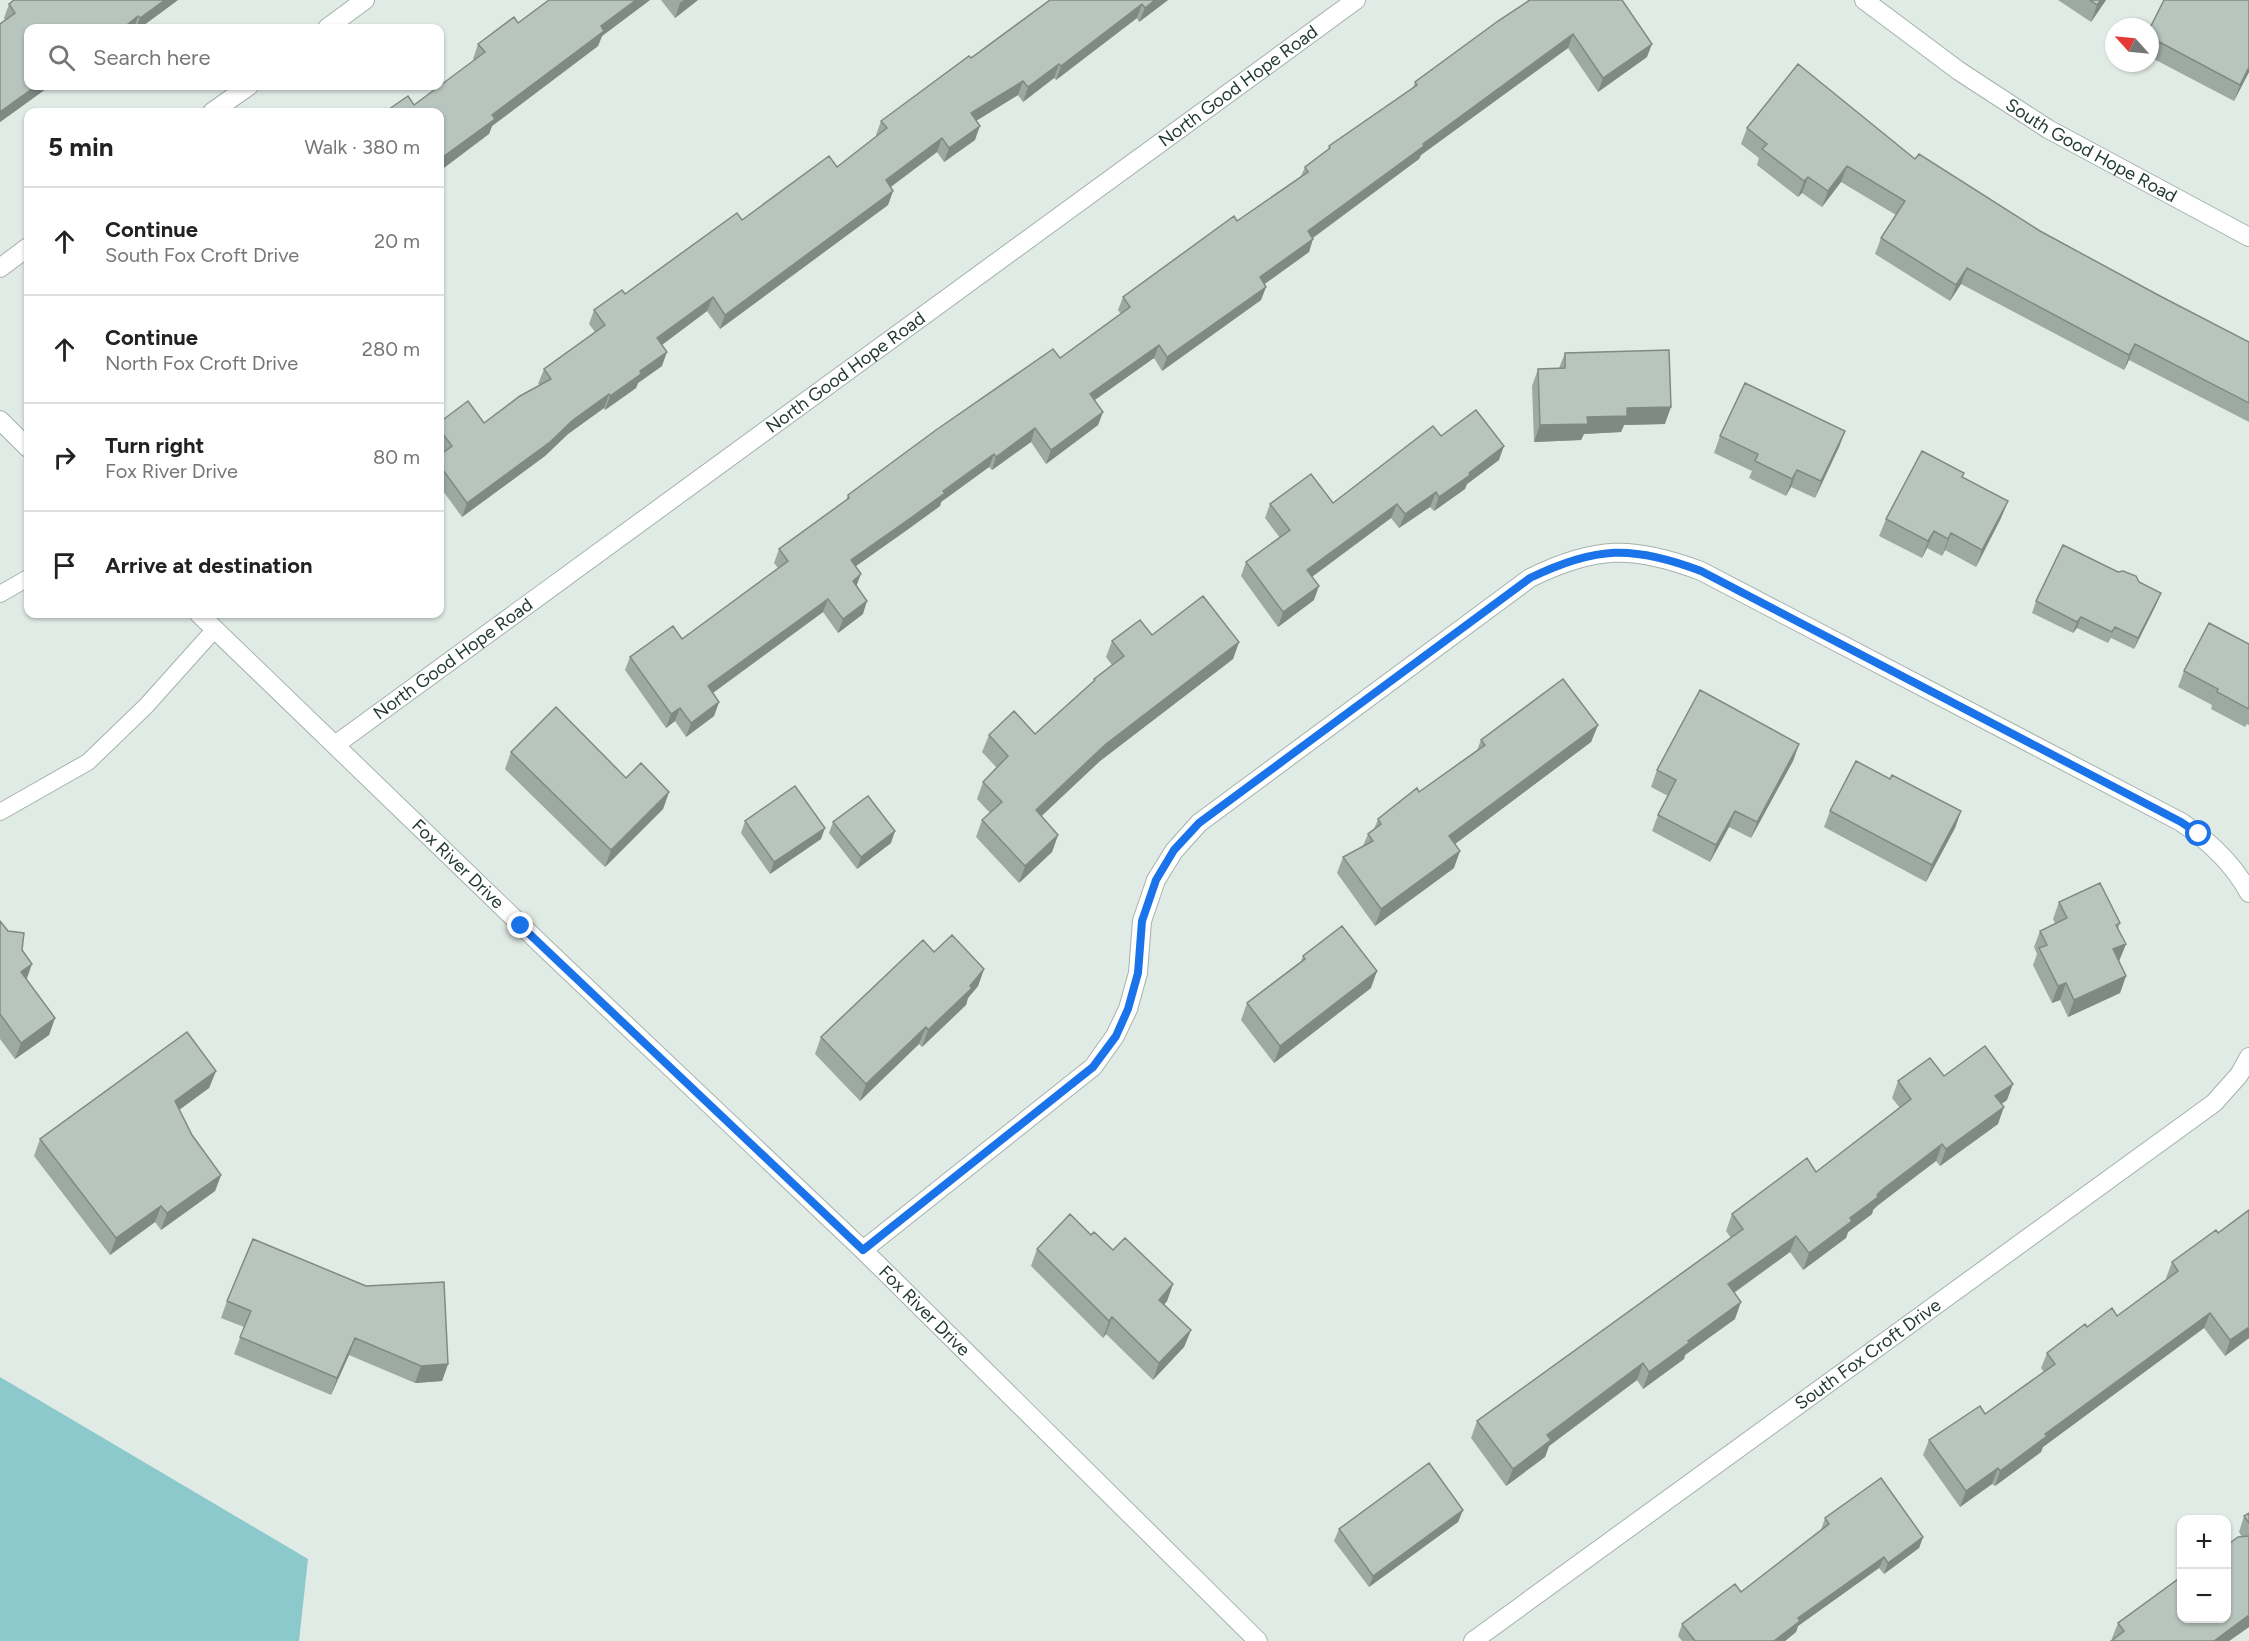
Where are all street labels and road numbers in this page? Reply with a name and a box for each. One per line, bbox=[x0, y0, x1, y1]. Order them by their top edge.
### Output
street label: North Good Hope Road bbox=[1154, 21, 1322, 151]
street label: South Good Hope Road bbox=[2002, 93, 2181, 207]
street label: North Good Hope Road bbox=[762, 307, 929, 438]
street label: North Good Hope Road bbox=[369, 594, 537, 724]
street label: Fox River Drive bbox=[407, 815, 509, 914]
street label: Fox River Drive bbox=[874, 1261, 975, 1361]
street label: South Fox Croft Drive bbox=[1791, 1294, 1945, 1415]

